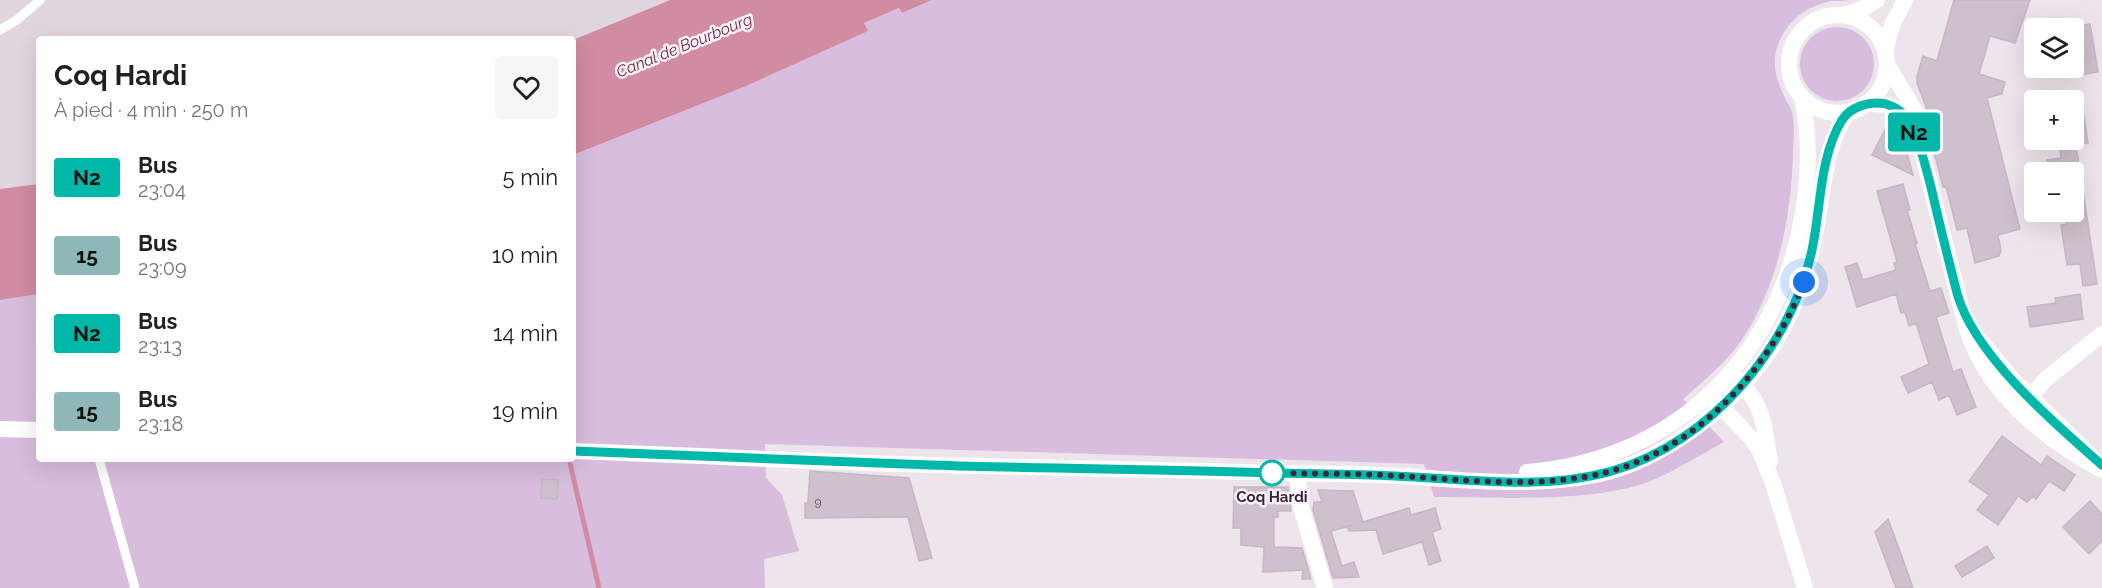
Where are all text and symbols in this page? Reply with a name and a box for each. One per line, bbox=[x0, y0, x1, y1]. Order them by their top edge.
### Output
water label: Canal de Bourbourg bbox=[613, 9, 755, 81]
map controls bbox=[2024, 18, 2084, 222]
button: layers bbox=[2024, 18, 2084, 78]
button: heart bbox=[495, 56, 558, 119]
text: Coq Hardi bbox=[54, 59, 187, 92]
button: + bbox=[2024, 90, 2084, 150]
text: À pied · 4 min · 250 m bbox=[54, 98, 248, 122]
line badge: N2 bbox=[1887, 112, 1941, 152]
text: N2 bbox=[1900, 120, 1928, 145]
text: Bus bbox=[138, 152, 177, 178]
button: − bbox=[2024, 162, 2084, 222]
text: 5 min bbox=[503, 164, 558, 190]
text: N2 bbox=[73, 165, 101, 190]
text: 23:04 bbox=[138, 178, 186, 202]
text: Bus bbox=[138, 230, 177, 256]
text: 10 min bbox=[492, 242, 558, 268]
text: 15 bbox=[76, 243, 98, 268]
text: 23:09 bbox=[138, 256, 187, 280]
your location bbox=[1789, 267, 1819, 297]
text: Bus bbox=[138, 308, 177, 334]
text: 14 min bbox=[493, 320, 558, 346]
text: N2 bbox=[73, 321, 101, 346]
text: 23:13 bbox=[138, 334, 182, 358]
text: Bus bbox=[138, 386, 177, 412]
text: 19 min bbox=[492, 398, 558, 424]
text: 15 bbox=[76, 399, 98, 424]
text: 23:18 bbox=[138, 412, 183, 436]
marker: Coq Hardi bbox=[1259, 460, 1285, 486]
place label: Coq Hardi bbox=[1236, 488, 1308, 506]
house number: 9 bbox=[814, 495, 822, 509]

